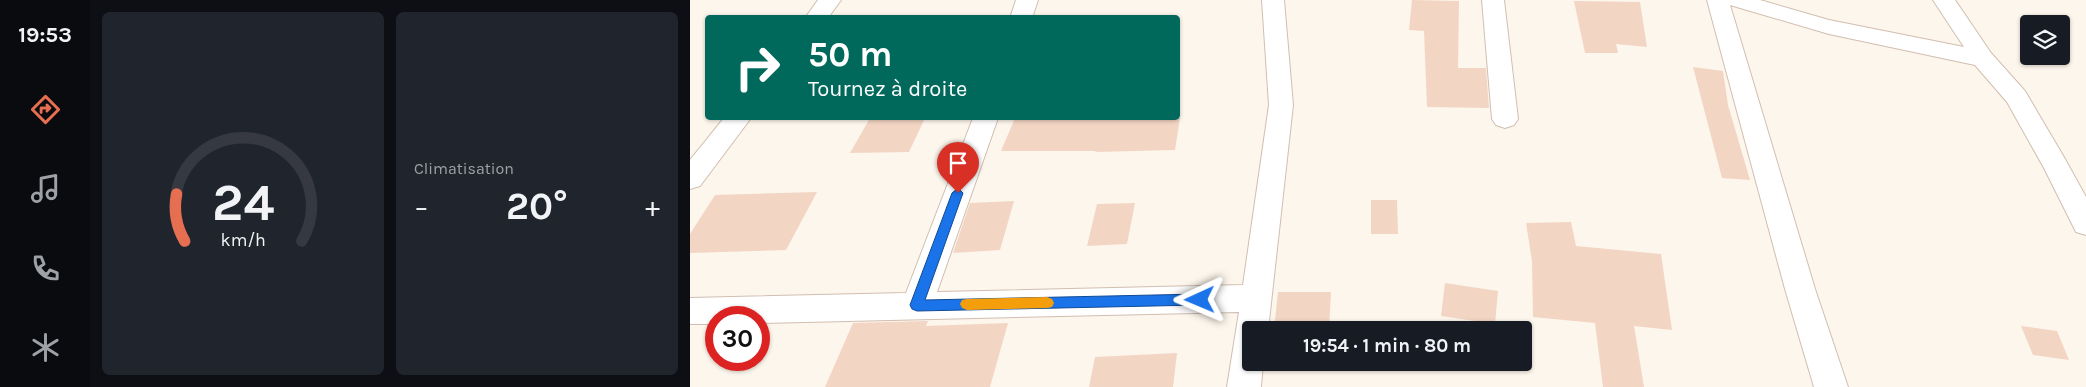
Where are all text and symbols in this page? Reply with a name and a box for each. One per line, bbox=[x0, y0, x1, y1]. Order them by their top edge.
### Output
map controls bbox=[2020, 15, 2070, 65]
button: layers bbox=[2020, 15, 2070, 65]
text: 19:53 bbox=[18, 22, 72, 48]
text: 50 m bbox=[808, 34, 893, 75]
icon: right bbox=[725, 35, 790, 100]
text: Tournez à droite bbox=[808, 76, 967, 102]
icon: directions bbox=[28, 92, 63, 127]
pin bbox=[937, 142, 979, 193]
icon: arrive bbox=[944, 149, 972, 177]
text: Climatisation bbox=[414, 159, 514, 178]
icon: music bbox=[28, 171, 63, 206]
text: 24 bbox=[212, 172, 274, 233]
text: 20° bbox=[506, 184, 568, 229]
text: − bbox=[414, 190, 429, 223]
text: + bbox=[645, 190, 660, 223]
text: km/h bbox=[220, 230, 266, 251]
icon: phone bbox=[28, 251, 63, 286]
position arrow bbox=[1173, 273, 1225, 325]
speed limit sign: 30 bbox=[705, 306, 770, 371]
icon: climate bbox=[28, 330, 63, 365]
text: 19:54 · 1 min · 80 m bbox=[1303, 335, 1471, 357]

